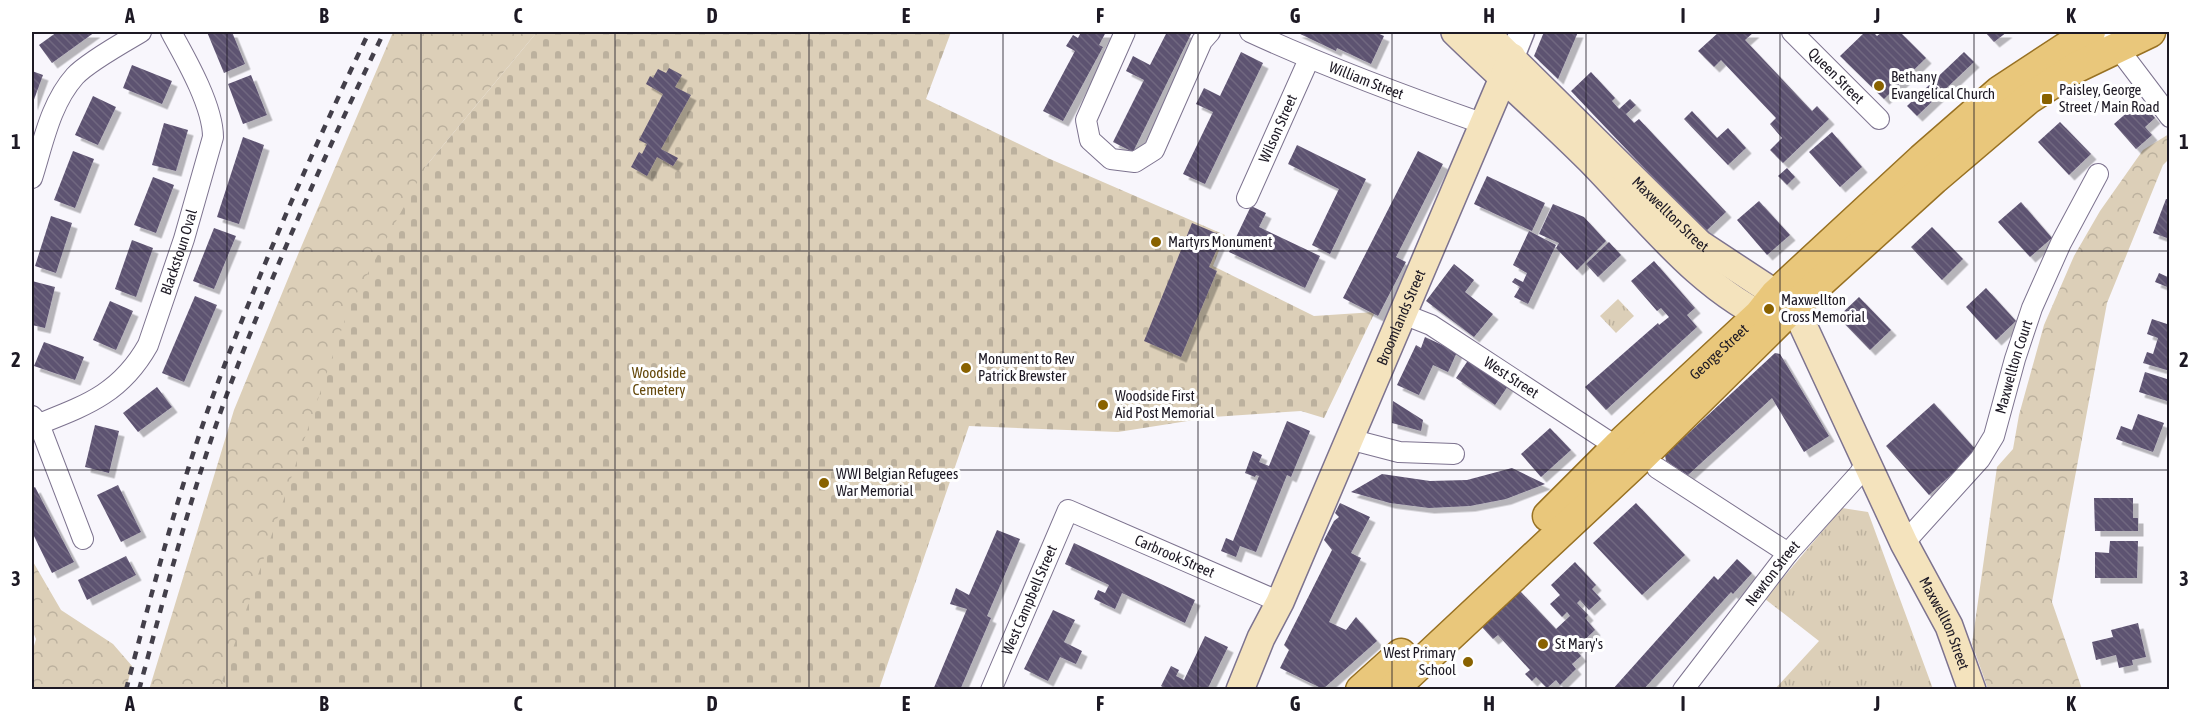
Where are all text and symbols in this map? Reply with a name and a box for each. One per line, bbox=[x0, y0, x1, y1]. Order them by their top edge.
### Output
text: A bbox=[124, 4, 135, 27]
text: B bbox=[319, 4, 329, 27]
text: C bbox=[514, 4, 523, 27]
text: D bbox=[706, 4, 718, 27]
text: E bbox=[902, 4, 911, 27]
text: F bbox=[1096, 4, 1104, 27]
text: G bbox=[1290, 4, 1301, 27]
text: H bbox=[1483, 4, 1495, 27]
text: I bbox=[1680, 4, 1686, 27]
text: J bbox=[1873, 4, 1880, 27]
text: K bbox=[2066, 4, 2076, 27]
street label: Queen Street bbox=[1805, 44, 1868, 107]
street label: William Street bbox=[1327, 58, 1406, 102]
place label: Bethany Evangelical Church bbox=[1891, 68, 1995, 102]
marker: Bethany Evangelical Church bbox=[1872, 79, 1886, 93]
place label: Paisley, George Street / Main Road bbox=[2059, 81, 2160, 115]
street label: Wilson Street bbox=[1255, 92, 1300, 165]
marker: Paisley, George Street / Main Road bbox=[2040, 92, 2054, 106]
text: 1 bbox=[11, 130, 21, 153]
text: 1 bbox=[2179, 130, 2189, 153]
street label: Maxwellton Street bbox=[1629, 173, 1712, 255]
street label: Blackstoun Oval bbox=[157, 207, 200, 297]
place label: Martyrs Monument bbox=[1168, 233, 1272, 250]
marker: Martyrs Monument bbox=[1149, 235, 1163, 249]
street label: Broomlands Street bbox=[1373, 267, 1428, 368]
place label: Maxwellton Cross Memorial bbox=[1781, 291, 1865, 325]
marker: Maxwellton Cross Memorial bbox=[1762, 302, 1776, 316]
street label: Maxwellton Court bbox=[1991, 318, 2035, 416]
street label: George Street bbox=[1686, 320, 1752, 383]
text: 2 bbox=[11, 348, 21, 371]
text: 2 bbox=[2179, 348, 2189, 371]
place label: Monument to Rev Patrick Brewster bbox=[978, 350, 1075, 384]
street label: West Street bbox=[1481, 353, 1542, 401]
marker: Monument to Rev Patrick Brewster bbox=[959, 361, 973, 375]
park label: Woodside Cemetery bbox=[632, 364, 686, 398]
place label: Woodside First Aid Post Memorial bbox=[1115, 387, 1214, 421]
marker: Woodside First Aid Post Memorial bbox=[1096, 398, 1110, 412]
place label: WWI Belgian Refugees War Memorial bbox=[836, 465, 958, 499]
marker: WWI Belgian Refugees War Memorial bbox=[817, 476, 831, 490]
street label: Carbrook Street bbox=[1132, 531, 1217, 581]
street label: Newton Street bbox=[1742, 537, 1803, 609]
street label: West Campbell Street bbox=[998, 542, 1060, 657]
text: 3 bbox=[11, 567, 21, 590]
text: 3 bbox=[2179, 567, 2189, 590]
street label: Maxwellton Street bbox=[1916, 574, 1973, 672]
place label: St Mary's bbox=[1555, 635, 1603, 652]
marker: St Mary's bbox=[1536, 637, 1550, 651]
place label: West Primary School bbox=[1383, 644, 1456, 678]
marker: West Primary School bbox=[1461, 655, 1475, 669]
text: A bbox=[124, 692, 135, 715]
text: B bbox=[319, 692, 329, 715]
text: C bbox=[514, 692, 523, 715]
text: D bbox=[706, 692, 718, 715]
text: E bbox=[902, 692, 911, 715]
text: F bbox=[1096, 692, 1104, 715]
text: G bbox=[1290, 692, 1301, 715]
text: H bbox=[1483, 692, 1495, 715]
text: I bbox=[1680, 692, 1686, 715]
text: J bbox=[1873, 692, 1880, 715]
text: K bbox=[2066, 692, 2076, 715]

